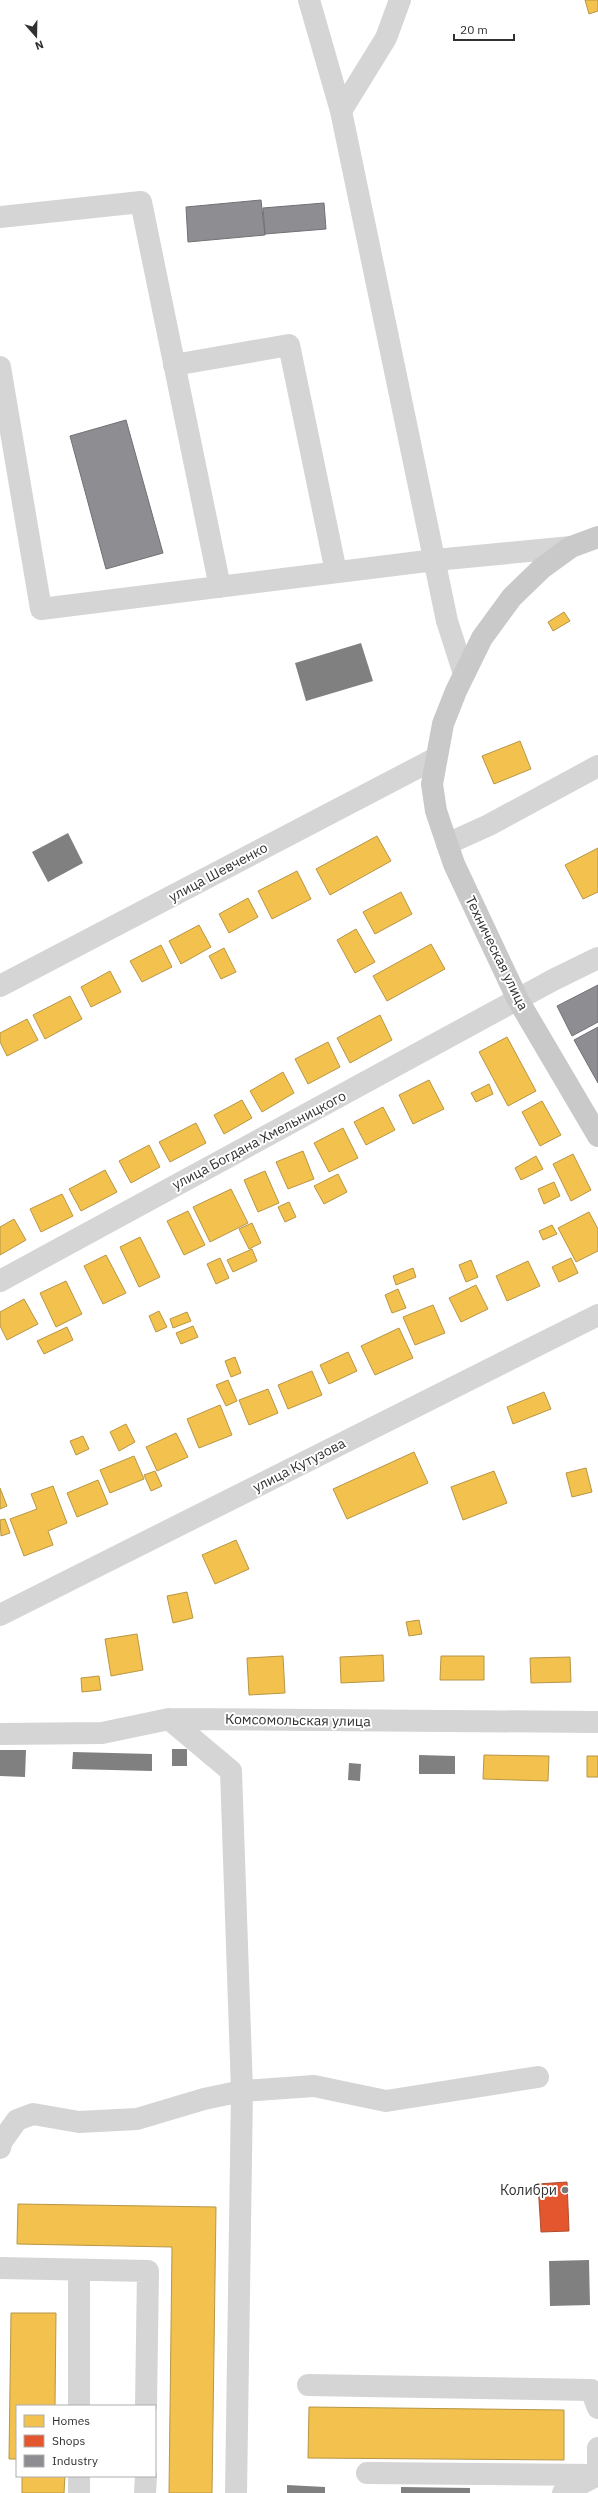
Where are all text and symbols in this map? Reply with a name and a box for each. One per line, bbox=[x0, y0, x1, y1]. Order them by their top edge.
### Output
north arrow bbox=[16, 16, 56, 56]
scale bar bbox=[454, 16, 514, 42]
text: 20 m bbox=[460, 22, 488, 37]
text: N bbox=[33, 37, 46, 53]
street label: улица Шевченко bbox=[165, 838, 271, 906]
street label: Техническая улица bbox=[461, 893, 533, 1014]
street label: улица Богдана Хмельницкого bbox=[169, 1086, 349, 1194]
street label: улица Кутузова bbox=[250, 1434, 349, 1496]
street label: Комсомольская улица bbox=[225, 1710, 372, 1730]
place label: Колибри bbox=[500, 2181, 557, 2199]
marker: Колибри bbox=[560, 2185, 570, 2195]
legend bbox=[16, 2405, 156, 2477]
text: Homes bbox=[52, 2413, 90, 2428]
text: Shops bbox=[52, 2433, 85, 2448]
text: Industry bbox=[52, 2453, 98, 2468]

